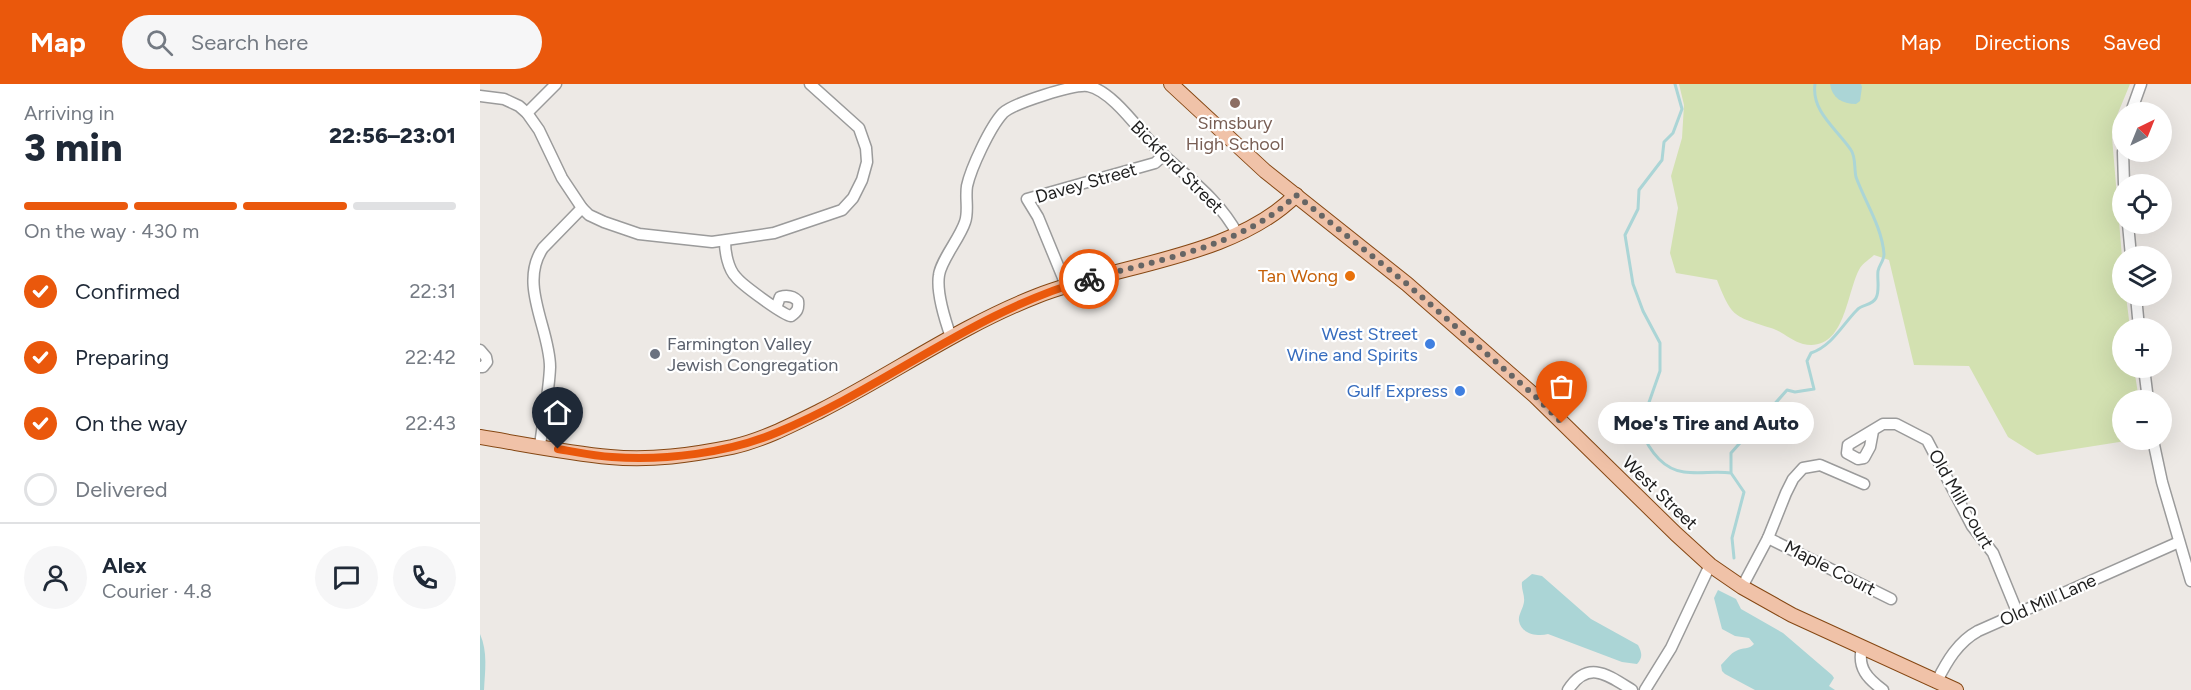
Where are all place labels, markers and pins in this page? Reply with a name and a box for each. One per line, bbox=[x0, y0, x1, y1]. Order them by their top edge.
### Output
marker: Simsbury High School bbox=[1228, 96, 1242, 110]
place label: Simsbury High School bbox=[1186, 112, 1284, 155]
place label: Tan Wong bbox=[1258, 265, 1338, 287]
marker: Tan Wong bbox=[1343, 269, 1357, 283]
place label: West Street Wine and Spirits bbox=[1287, 323, 1418, 366]
place label: Farmington Valley Jewish Congregation bbox=[667, 333, 838, 376]
marker: West Street Wine and Spirits bbox=[1423, 337, 1437, 351]
marker: Farmington Valley Jewish Congregation bbox=[648, 347, 662, 361]
pin bbox=[1536, 361, 1587, 423]
place label: Gulf Express bbox=[1347, 380, 1448, 402]
marker: Gulf Express bbox=[1453, 384, 1467, 398]
pin bbox=[532, 387, 583, 449]
callout: Moe's Tire and Auto bbox=[1598, 402, 1814, 444]

